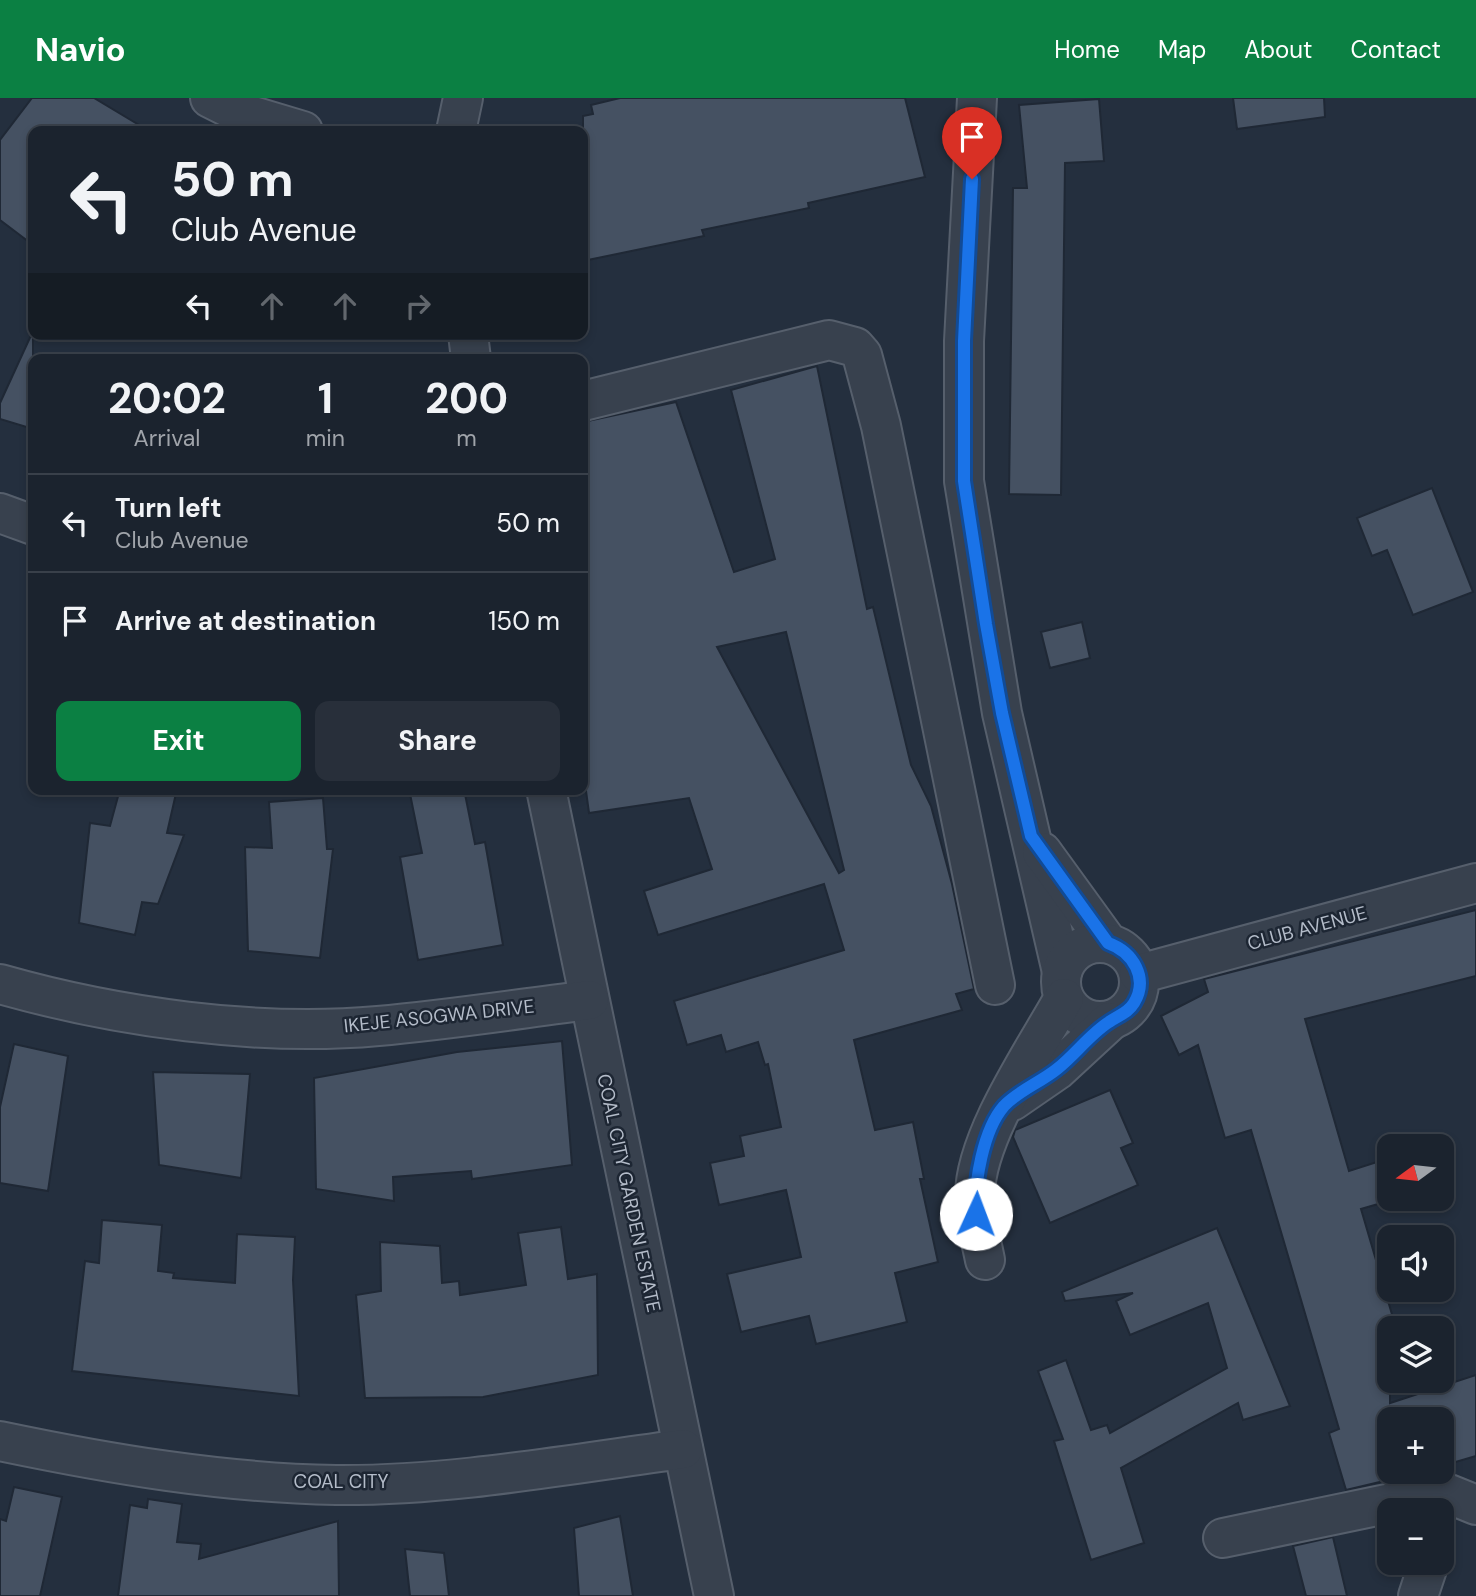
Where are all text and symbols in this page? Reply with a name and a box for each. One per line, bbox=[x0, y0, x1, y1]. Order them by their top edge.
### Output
text: Navio bbox=[35, 28, 126, 71]
text: Home bbox=[1054, 34, 1120, 65]
text: Map bbox=[1158, 34, 1206, 65]
text: About bbox=[1244, 34, 1313, 65]
text: Contact bbox=[1351, 34, 1441, 65]
pin bbox=[942, 107, 1002, 179]
icon: arrive bbox=[953, 118, 991, 156]
text: 50 m bbox=[171, 147, 294, 211]
icon: left bbox=[56, 154, 147, 245]
text: Club Avenue bbox=[171, 209, 357, 251]
icon: left bbox=[180, 287, 218, 325]
icon: ahead bbox=[253, 287, 291, 325]
icon: ahead bbox=[326, 287, 364, 325]
icon: right bbox=[399, 287, 437, 325]
text: 20:02 bbox=[108, 371, 226, 426]
text: 1 bbox=[318, 371, 333, 426]
text: 200 bbox=[425, 371, 508, 426]
text: Arrival bbox=[133, 423, 200, 453]
text: min bbox=[306, 423, 345, 453]
text: m bbox=[456, 423, 477, 453]
text: Turn left bbox=[115, 491, 222, 525]
icon: left bbox=[56, 504, 94, 542]
text: 50 m bbox=[496, 506, 560, 540]
text: Club Avenue bbox=[115, 525, 248, 555]
icon: arrive bbox=[56, 602, 94, 640]
text: Arrive at destination bbox=[115, 604, 376, 638]
text: 150 m bbox=[488, 604, 560, 638]
button: Exit bbox=[56, 701, 301, 781]
button: Share bbox=[315, 701, 560, 781]
street label: CLUB AVENUE bbox=[1245, 900, 1369, 956]
street label: IKEJE ASOGWA DRIVE bbox=[343, 994, 535, 1038]
street label: COAL CITY GARDEN ESTATE bbox=[591, 1071, 667, 1315]
north arrow bbox=[1377, 1134, 1454, 1211]
map controls bbox=[1377, 1134, 1454, 1575]
position arrow bbox=[939, 1177, 1013, 1251]
button: sound bbox=[1377, 1225, 1454, 1302]
button: layers bbox=[1377, 1316, 1454, 1393]
button: + bbox=[1377, 1407, 1454, 1484]
street label: COAL CITY bbox=[294, 1469, 388, 1494]
button: − bbox=[1377, 1498, 1454, 1575]

